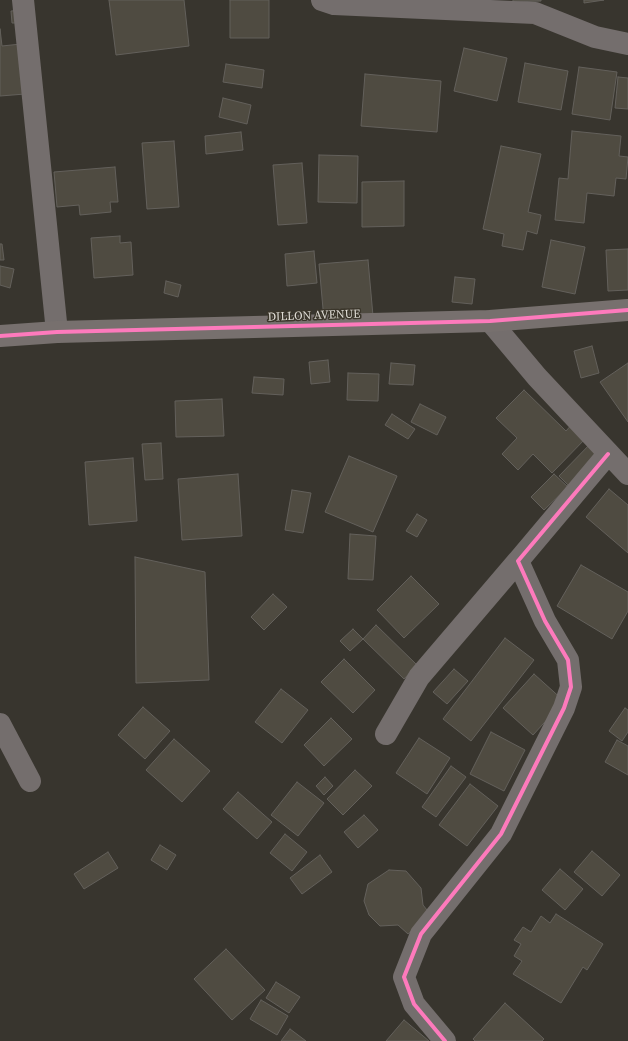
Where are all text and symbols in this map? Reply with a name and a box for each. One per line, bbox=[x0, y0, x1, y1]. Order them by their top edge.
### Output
street label: DILLON AVENUE bbox=[267, 307, 361, 325]

